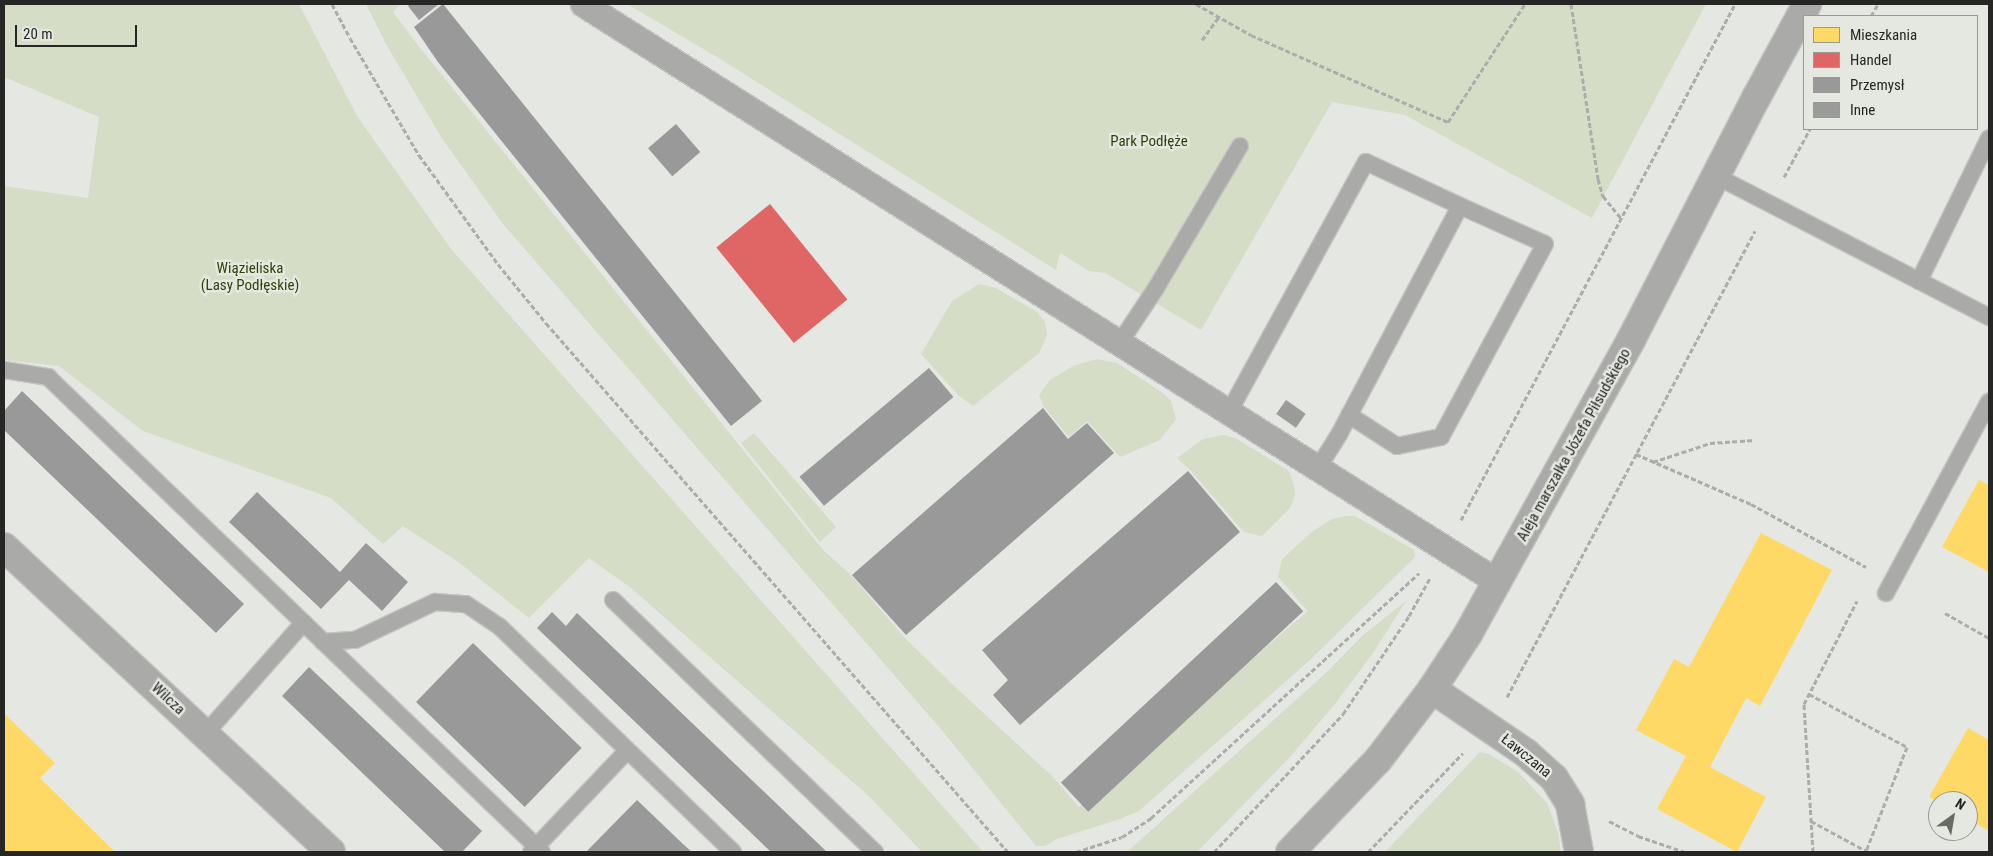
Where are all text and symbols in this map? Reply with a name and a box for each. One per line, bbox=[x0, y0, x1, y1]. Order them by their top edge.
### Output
scale bar bbox=[18, 15, 140, 47]
legend bbox=[1803, 15, 1978, 130]
text: 20 m bbox=[23, 25, 53, 43]
text: Mieszkania bbox=[1850, 26, 1917, 44]
text: Handel bbox=[1850, 51, 1892, 69]
text: Przemysł bbox=[1850, 76, 1905, 94]
text: Inne bbox=[1850, 101, 1875, 119]
park label: Park Podłęże bbox=[1110, 133, 1188, 151]
park label: Wiązieliska (Lasy Podłęskie) bbox=[201, 259, 299, 294]
street label: Aleja marszałka Józefa Piłsudskiego bbox=[1513, 346, 1635, 544]
street label: Wilcza bbox=[148, 679, 188, 719]
street label: Ławczana bbox=[1497, 730, 1555, 782]
north arrow bbox=[1928, 791, 1978, 841]
text: N bbox=[1953, 795, 1968, 813]

